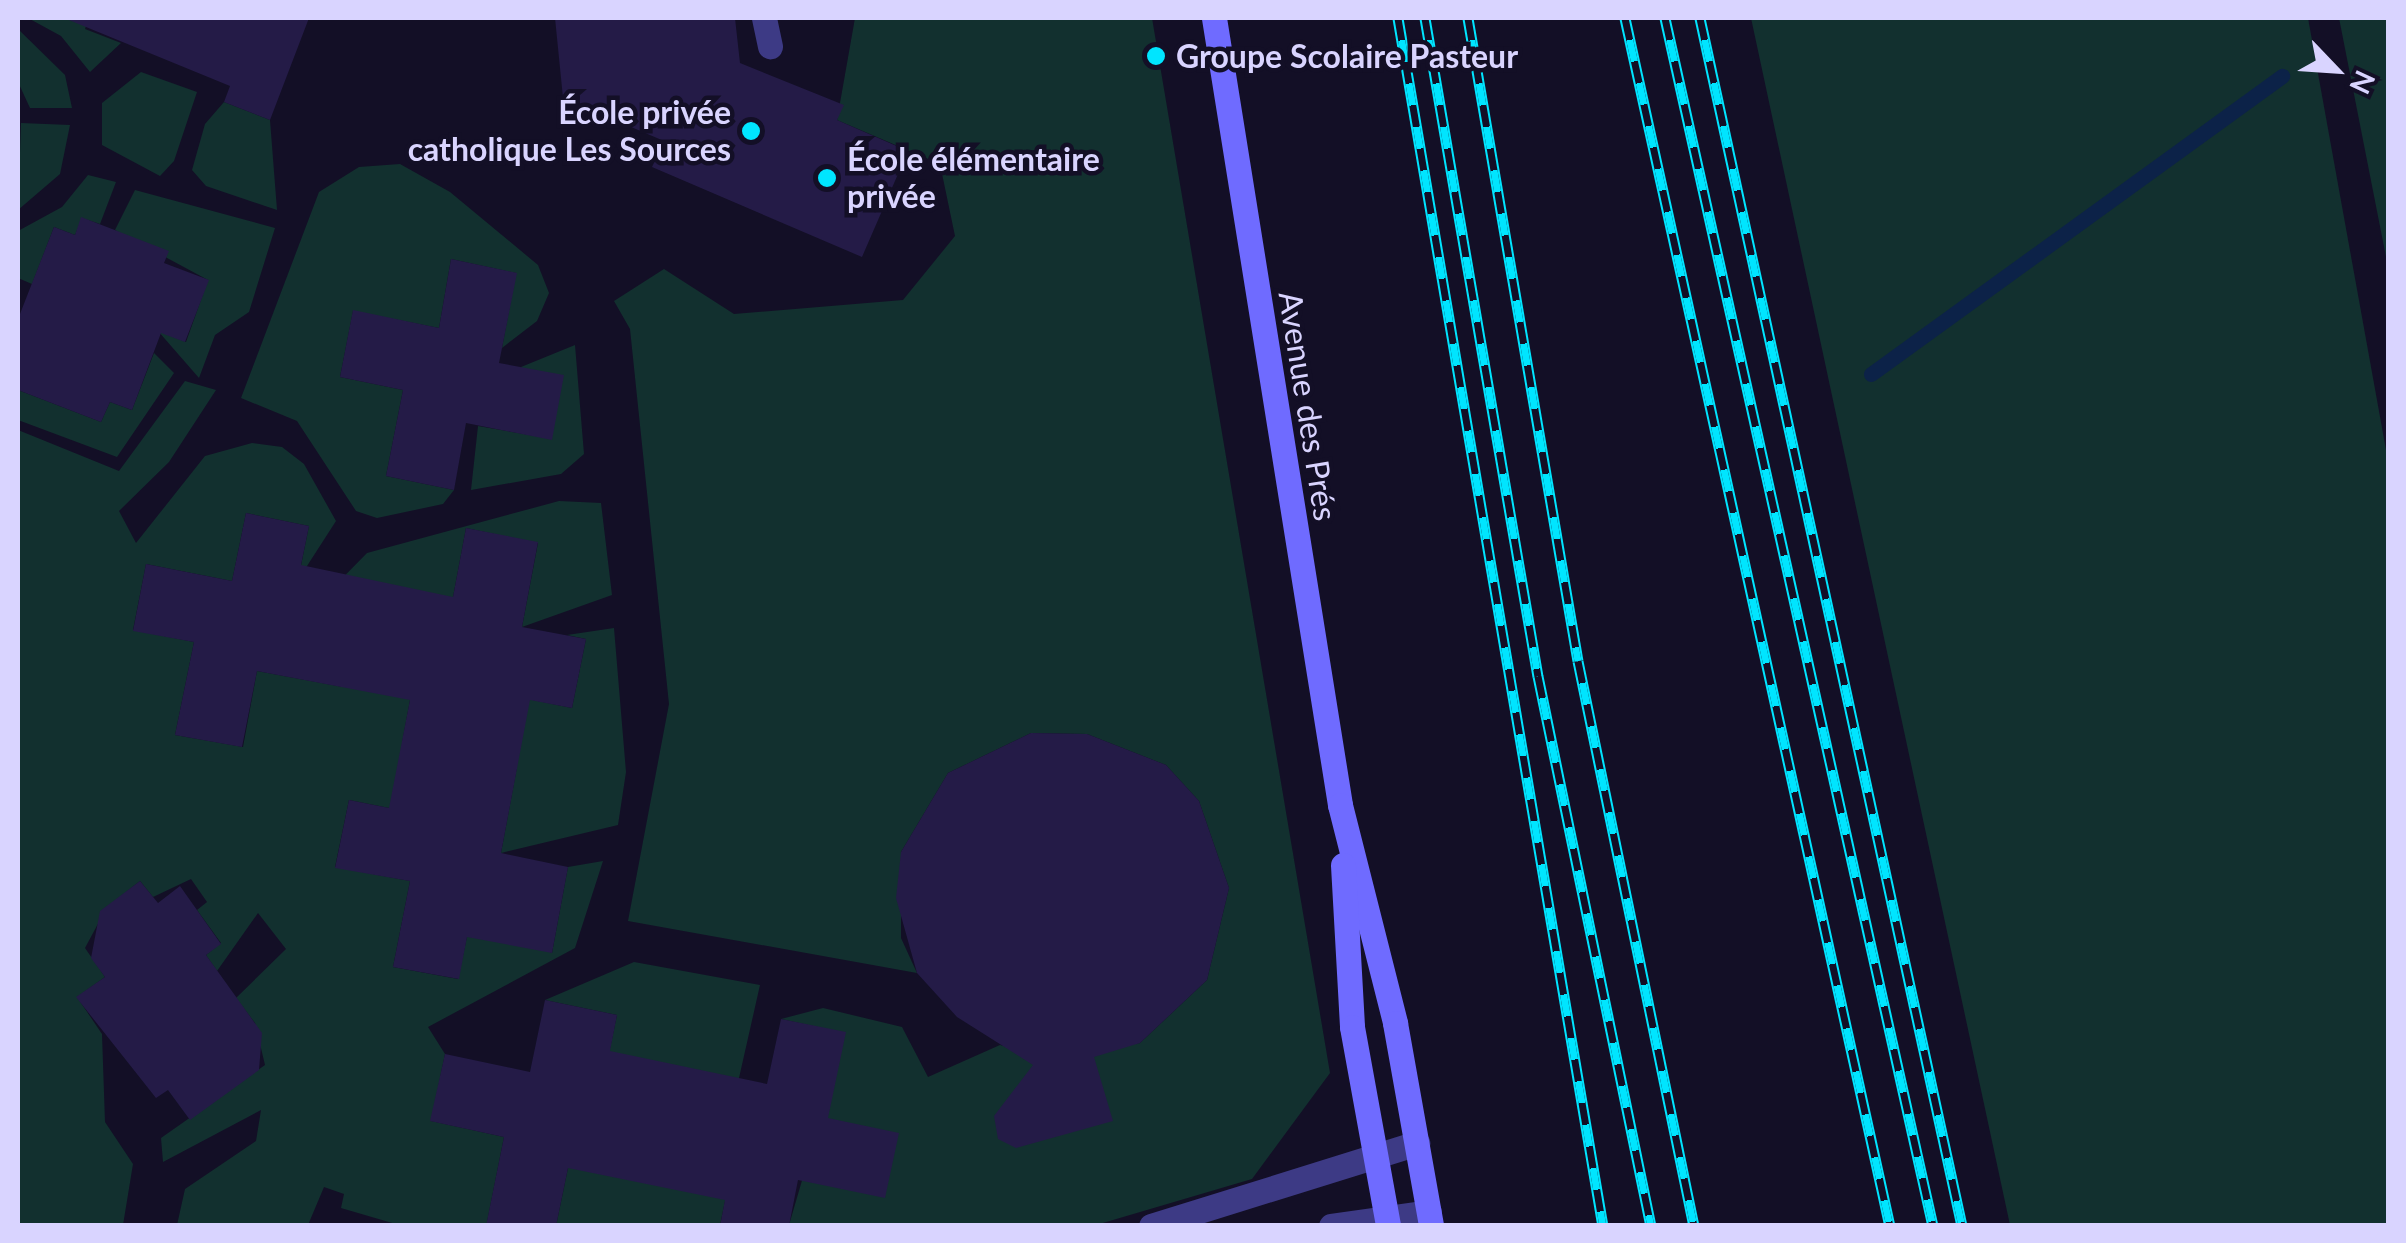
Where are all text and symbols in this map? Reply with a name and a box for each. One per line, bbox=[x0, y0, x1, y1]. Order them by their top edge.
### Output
north arrow bbox=[2286, 20, 2386, 120]
place label: Groupe Scolaire Pasteur bbox=[1176, 37, 1518, 75]
marker: Groupe Scolaire Pasteur bbox=[1145, 45, 1167, 67]
text: N bbox=[2343, 66, 2383, 100]
place label: École privée catholique Les Sources bbox=[408, 94, 731, 169]
marker: École privée catholique Les Sources bbox=[740, 120, 762, 142]
place label: École élémentaire privée bbox=[847, 141, 1100, 216]
marker: École élémentaire privée bbox=[816, 167, 838, 189]
street label: Avenue des Prés bbox=[1271, 289, 1345, 523]

